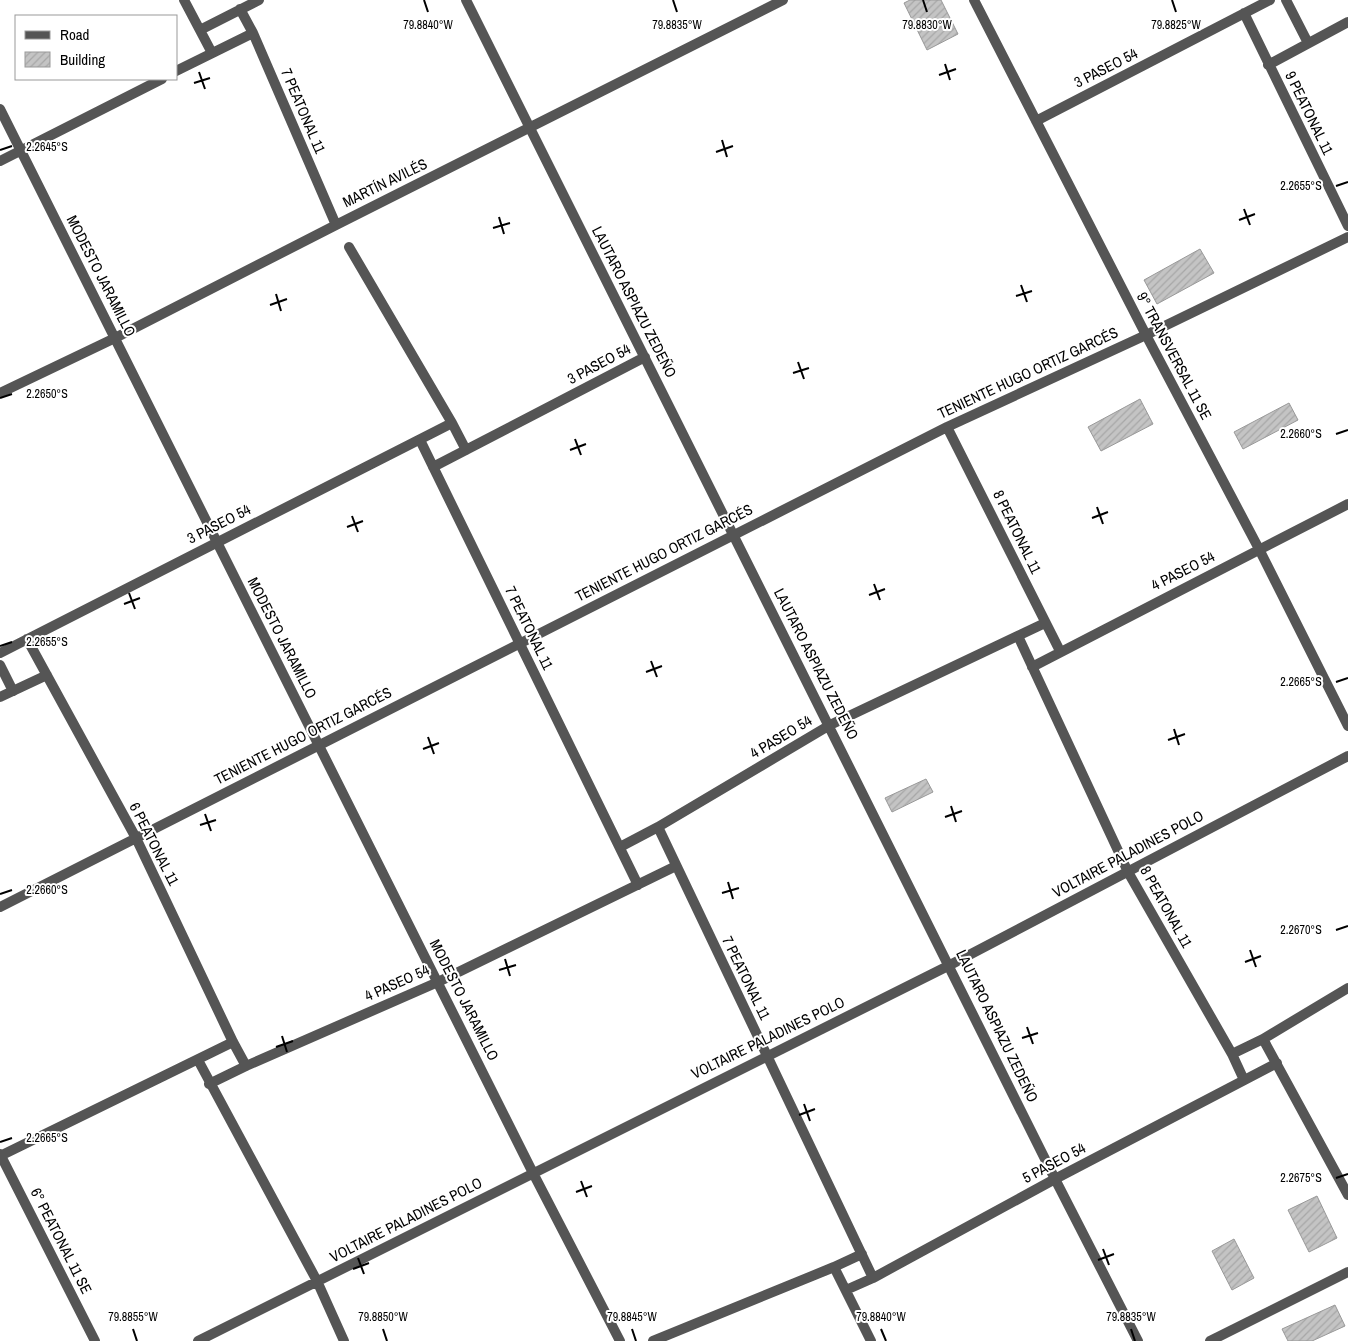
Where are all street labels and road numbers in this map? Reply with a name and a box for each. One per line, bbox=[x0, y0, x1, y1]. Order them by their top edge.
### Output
street label: 3 PASEO 54 bbox=[1070, 42, 1141, 93]
street label: 7 PEATONAL 11 bbox=[276, 65, 331, 157]
street label: 9 PEATONAL 11 bbox=[1280, 67, 1339, 158]
street label: MARTÍN AVILÉS bbox=[339, 153, 431, 212]
street label: MODESTO JARAMILLO bbox=[62, 211, 141, 340]
street label: LAUTARO ASPIAZU ZEDEÑO bbox=[587, 222, 682, 381]
street label: 9° TRANSVERSAL 11 SE bbox=[1132, 288, 1217, 423]
street label: TENIENTE HUGO ORTIZ GARCÉS bbox=[934, 321, 1121, 424]
street label: 3 PASEO 54 bbox=[563, 338, 634, 389]
street label: 8 PEATONAL 11 bbox=[988, 486, 1047, 577]
street label: 3 PASEO 54 bbox=[183, 498, 254, 549]
street label: TENIENTE HUGO ORTIZ GARCÉS bbox=[571, 499, 756, 607]
street label: 4 PASEO 54 bbox=[1147, 545, 1218, 596]
street label: MODESTO JARAMILLO bbox=[243, 573, 322, 702]
street label: 7 PEATONAL 11 bbox=[500, 582, 559, 673]
street label: LAUTARO ASPIAZU ZEDEÑO bbox=[769, 584, 864, 743]
street label: TENIENTE HUGO ORTIZ GARCÉS bbox=[210, 682, 395, 790]
street label: 4 PASEO 54 bbox=[746, 710, 816, 763]
street label: 6 PEATONAL 11 bbox=[125, 799, 184, 889]
street label: VOLTAIRE PALADINES POLO bbox=[1049, 805, 1207, 902]
street label: 8 PEATONAL 11 bbox=[1135, 862, 1198, 952]
street label: 7 PEATONAL 11 bbox=[717, 932, 776, 1023]
street label: MODESTO JARAMILLO bbox=[425, 935, 504, 1064]
street label: LAUTARO ASPIAZU ZEDEÑO bbox=[951, 946, 1044, 1106]
street label: 4 PASEO 54 bbox=[361, 959, 433, 1006]
street label: VOLTAIRE PALADINES POLO bbox=[688, 991, 848, 1084]
street label: 5 PASEO 54 bbox=[1018, 1137, 1089, 1188]
street label: VOLTAIRE PALADINES POLO bbox=[326, 1172, 485, 1267]
street label: 6° PEATONAL 11 SE bbox=[26, 1184, 97, 1297]

